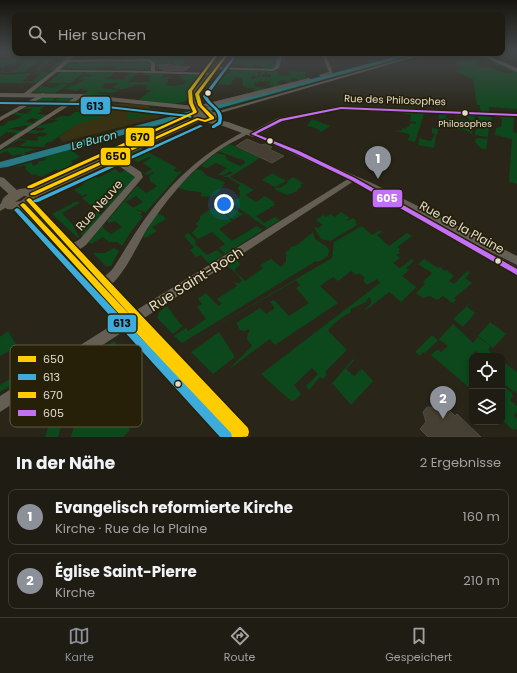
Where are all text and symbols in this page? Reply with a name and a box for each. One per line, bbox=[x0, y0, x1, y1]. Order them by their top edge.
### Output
search box bbox=[12, 12, 505, 56]
icon: search bbox=[26, 23, 48, 45]
text: Hier suchen bbox=[58, 24, 146, 45]
unlabelled marker bbox=[203, 88, 213, 98]
street label: Rue des Philosophes bbox=[344, 91, 446, 109]
line badge: 613 bbox=[80, 96, 111, 115]
text: 613 bbox=[86, 98, 104, 114]
marker: Philosophes bbox=[460, 108, 470, 118]
place label: Philosophes bbox=[438, 118, 492, 130]
water label: Le Buron bbox=[69, 126, 119, 154]
line badge: 670 bbox=[125, 127, 155, 147]
text: 670 bbox=[130, 129, 150, 145]
unlabelled marker bbox=[265, 136, 275, 146]
pin: 1 bbox=[365, 146, 391, 179]
line badge: 650 bbox=[100, 147, 131, 166]
text: 650 bbox=[105, 148, 127, 164]
street label: Rue Neuve bbox=[71, 176, 127, 234]
line badge: 605 bbox=[372, 189, 403, 208]
text: 605 bbox=[376, 190, 398, 206]
your location bbox=[214, 194, 234, 214]
street label: Rue de la Plaine bbox=[416, 197, 508, 257]
street label: Rue Saint-Roch bbox=[145, 242, 247, 316]
unlabelled marker bbox=[493, 256, 503, 266]
line badge: 613 bbox=[107, 314, 137, 333]
text: 613 bbox=[113, 315, 131, 331]
legend bbox=[10, 345, 142, 427]
text: 650 bbox=[43, 351, 64, 367]
map controls bbox=[469, 353, 505, 425]
button: locate bbox=[469, 353, 505, 389]
text: 613 bbox=[43, 369, 60, 385]
unlabelled marker bbox=[173, 379, 183, 389]
pin: 2 bbox=[430, 386, 456, 419]
text: 670 bbox=[43, 387, 63, 403]
button: layers bbox=[469, 389, 505, 425]
text: 605 bbox=[43, 405, 64, 421]
text: In der Nähe bbox=[16, 451, 115, 475]
text: 2 Ergebnisse bbox=[420, 453, 501, 472]
text: Evangelisch reformierte Kirche bbox=[55, 497, 293, 518]
text: 1 bbox=[28, 507, 32, 526]
text: 160 m bbox=[463, 507, 500, 526]
text: Kirche · Rue de la Plaine bbox=[55, 519, 207, 538]
text: Église Saint-Pierre bbox=[55, 561, 197, 582]
text: 2 bbox=[26, 571, 34, 590]
text: 210 m bbox=[463, 571, 500, 590]
text: Kirche bbox=[55, 583, 95, 602]
tab: Karte bbox=[65, 625, 94, 666]
tab: Route bbox=[224, 625, 255, 666]
tab: Gespeichert bbox=[385, 625, 452, 666]

